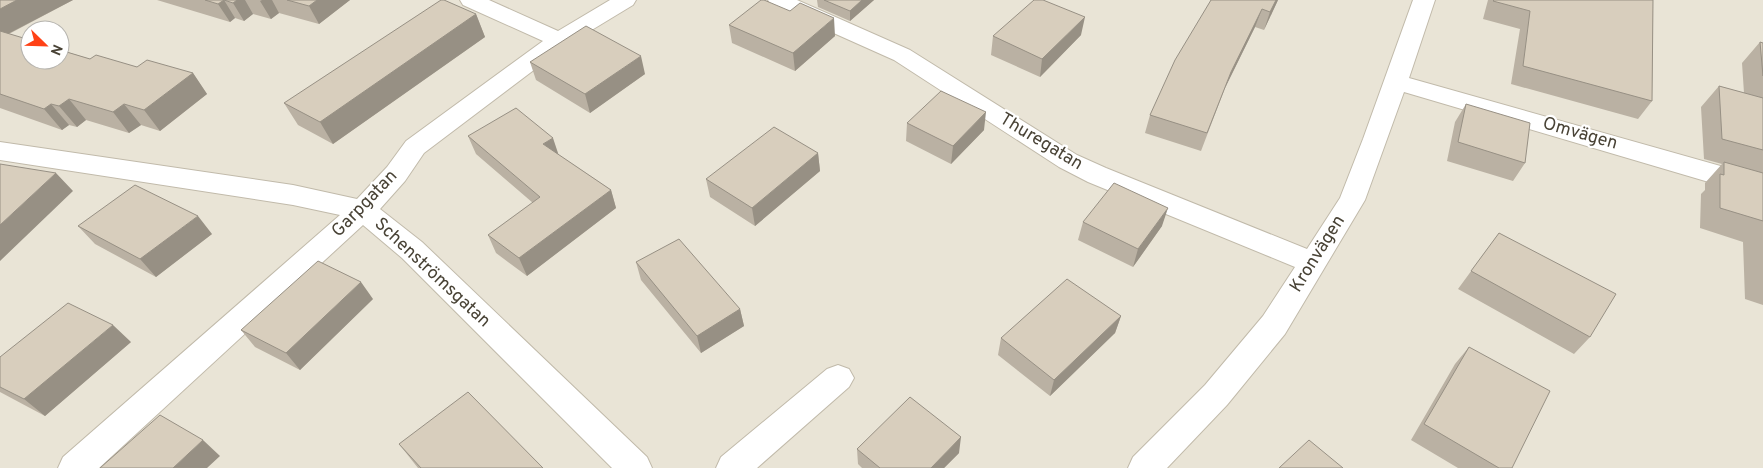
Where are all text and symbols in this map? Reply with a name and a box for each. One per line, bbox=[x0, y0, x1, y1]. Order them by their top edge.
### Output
north arrow bbox=[20, 20, 70, 70]
text: N bbox=[46, 42, 65, 57]
street label: Thuregatan bbox=[995, 108, 1087, 176]
street label: Omvägen bbox=[1540, 112, 1620, 156]
street label: Garpgatan bbox=[327, 165, 403, 243]
street label: Kronvägen bbox=[1285, 211, 1351, 297]
street label: Schenströmsgatan bbox=[369, 213, 495, 333]

